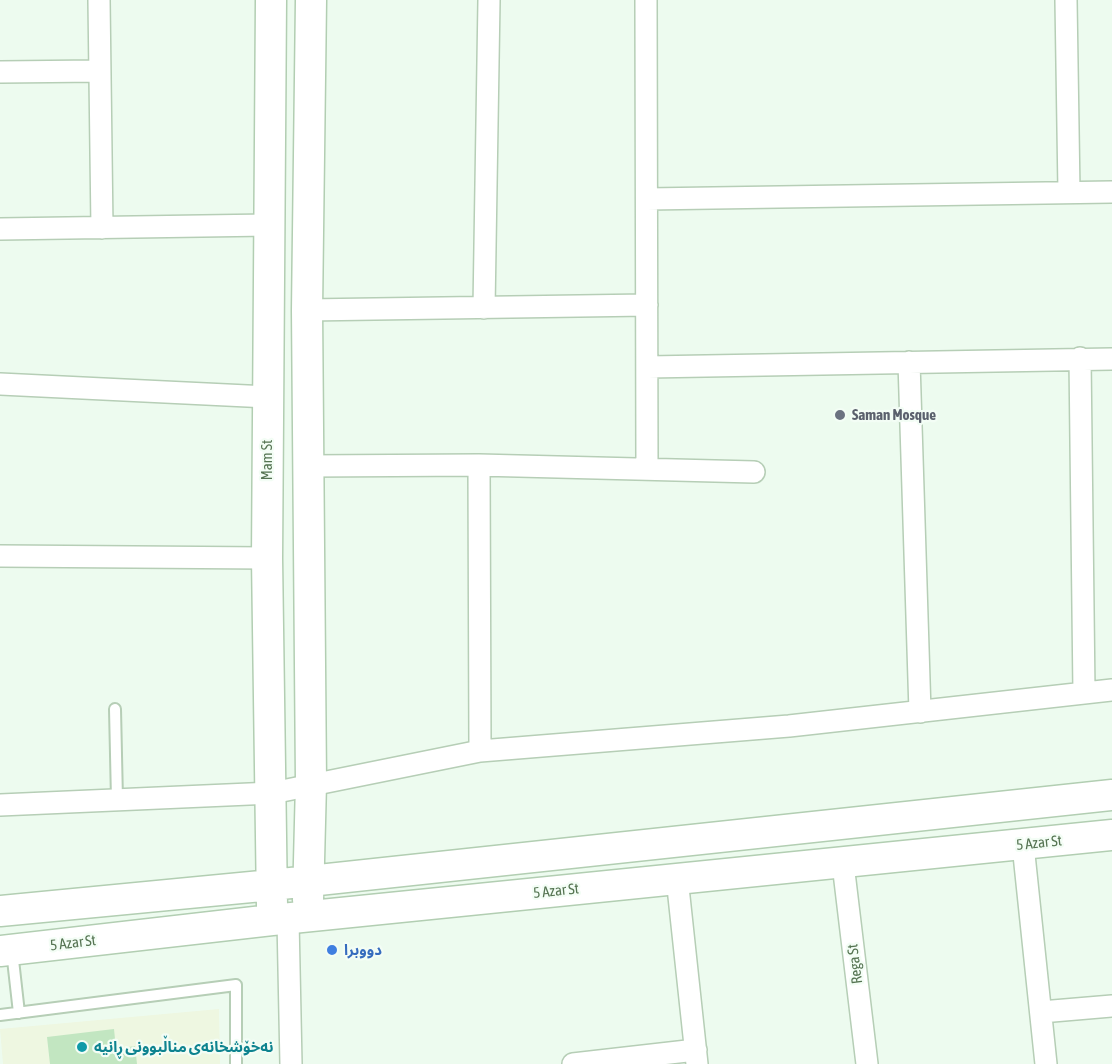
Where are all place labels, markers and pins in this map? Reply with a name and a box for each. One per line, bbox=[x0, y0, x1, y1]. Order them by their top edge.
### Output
place label: Saman Mosque bbox=[852, 406, 936, 424]
marker: Saman Mosque bbox=[833, 408, 847, 422]
place label: دووبرا bbox=[344, 941, 382, 959]
marker: دووبرا bbox=[325, 943, 339, 957]
place label: نەخۆشخانەی مناڵبوونی ڕانیە bbox=[94, 1038, 273, 1056]
marker: نەخۆشخانەی مناڵبوونی ڕانیە bbox=[75, 1040, 89, 1054]

